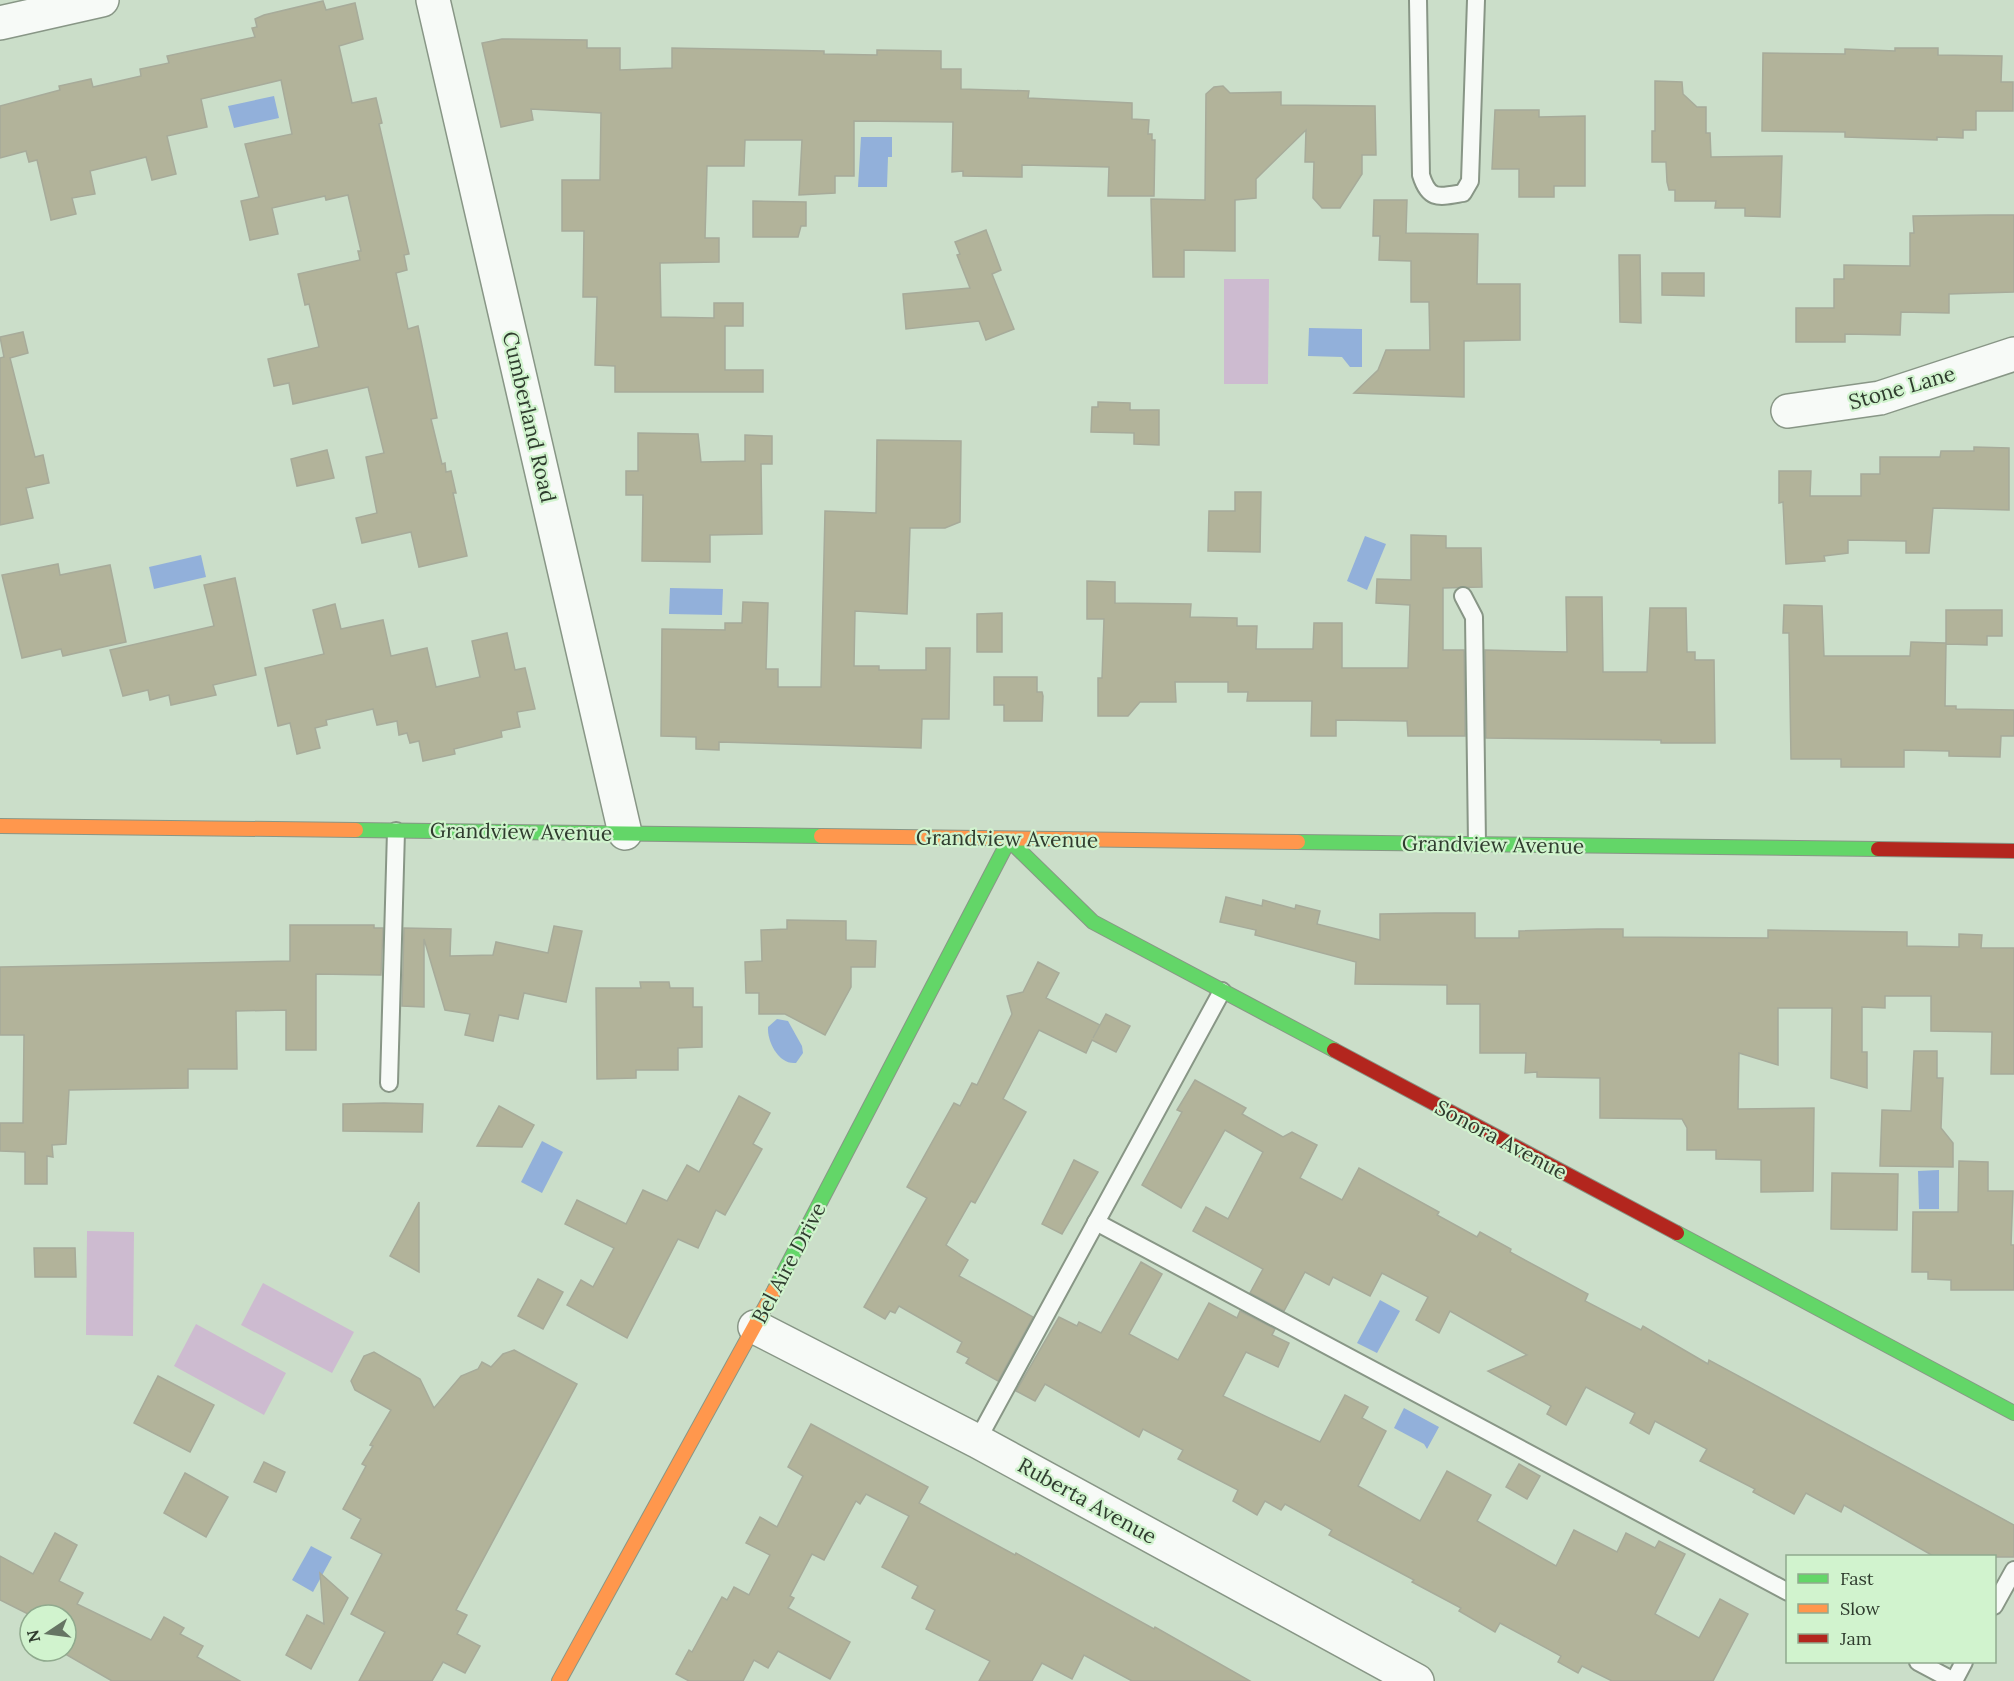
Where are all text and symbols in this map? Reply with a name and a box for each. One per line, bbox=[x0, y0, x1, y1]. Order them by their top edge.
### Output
street label: Cumberland Road bbox=[497, 329, 562, 505]
street label: Stone Lane bbox=[1846, 359, 1958, 416]
street label: Grandview Avenue bbox=[430, 816, 612, 847]
street label: Grandview Avenue bbox=[916, 823, 1098, 854]
street label: Grandview Avenue bbox=[1402, 829, 1584, 860]
street label: Sonora Avenue bbox=[1431, 1093, 1572, 1186]
street label: Bel Aire Drive bbox=[745, 1198, 832, 1328]
street label: Ruberta Avenue bbox=[1013, 1451, 1161, 1550]
legend bbox=[1786, 1555, 1996, 1663]
text: Fast bbox=[1840, 1567, 1874, 1590]
text: Slow bbox=[1840, 1597, 1880, 1620]
north arrow bbox=[18, 1603, 78, 1663]
text: Jam bbox=[1839, 1627, 1872, 1650]
text: N bbox=[22, 1628, 45, 1645]

